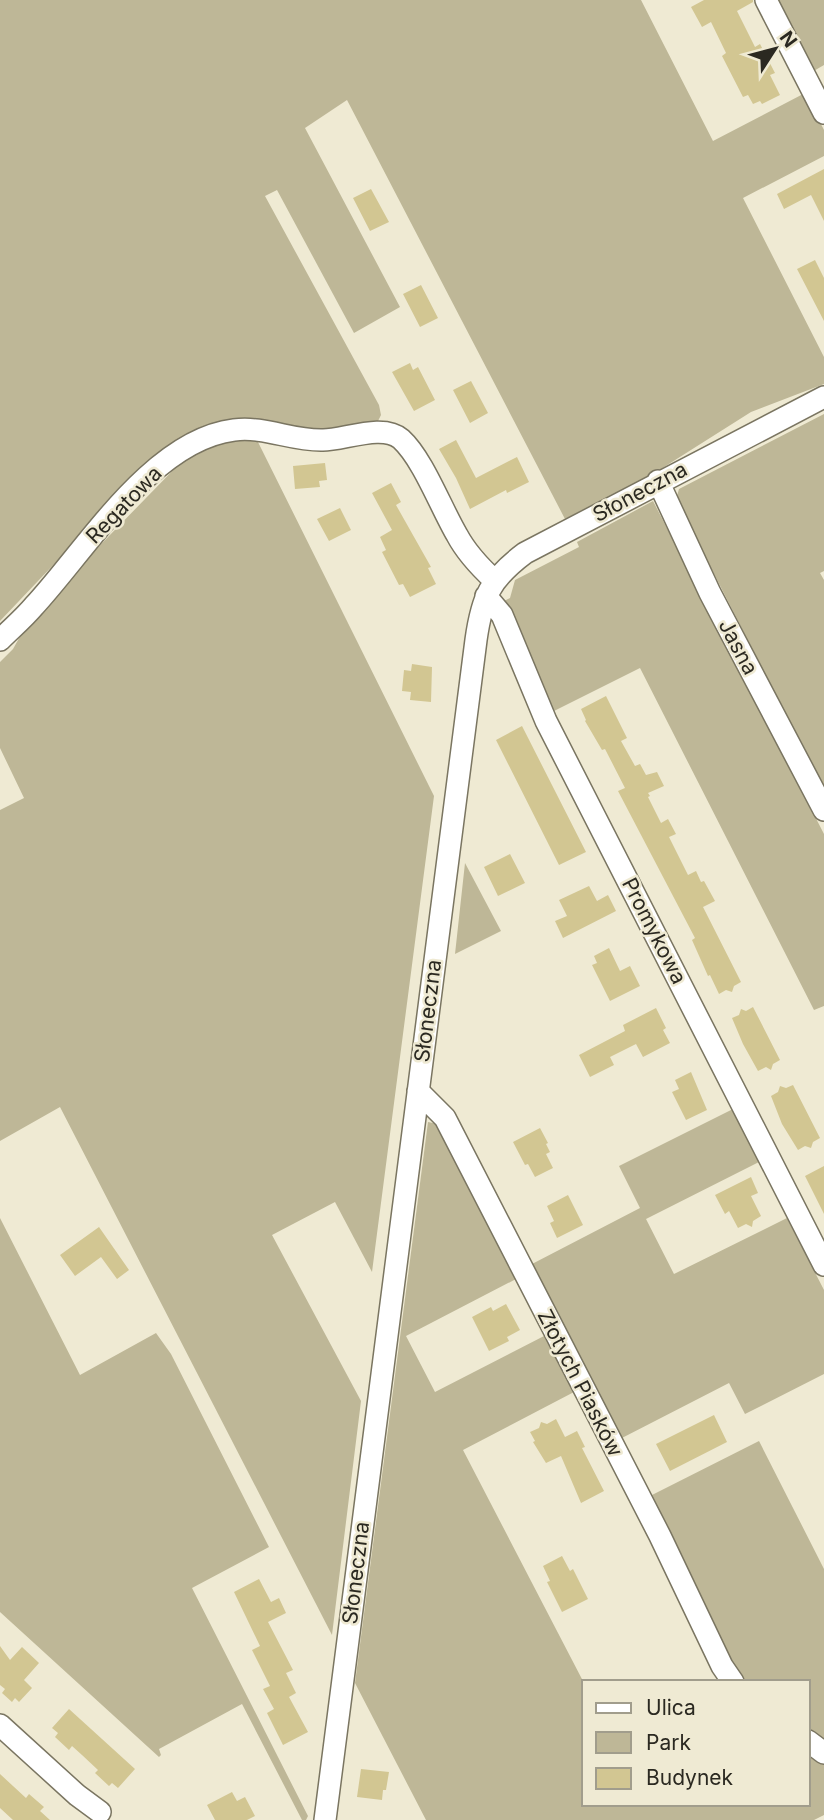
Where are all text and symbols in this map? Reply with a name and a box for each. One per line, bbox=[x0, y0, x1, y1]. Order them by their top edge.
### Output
north arrow bbox=[740, 14, 810, 84]
text: N bbox=[775, 27, 802, 52]
street label: Słoneczna bbox=[588, 456, 691, 527]
street label: Regatowa bbox=[81, 461, 167, 549]
street label: Jasna bbox=[714, 615, 763, 679]
street label: Promykowa bbox=[617, 874, 692, 988]
street label: Słoneczna bbox=[409, 958, 446, 1064]
street label: Złotych Piasków bbox=[533, 1305, 628, 1460]
street label: Słoneczna bbox=[337, 1520, 374, 1626]
legend bbox=[582, 1680, 810, 1806]
text: Ulica bbox=[646, 1695, 696, 1720]
text: Park bbox=[646, 1730, 691, 1755]
text: Budynek bbox=[646, 1765, 734, 1790]

